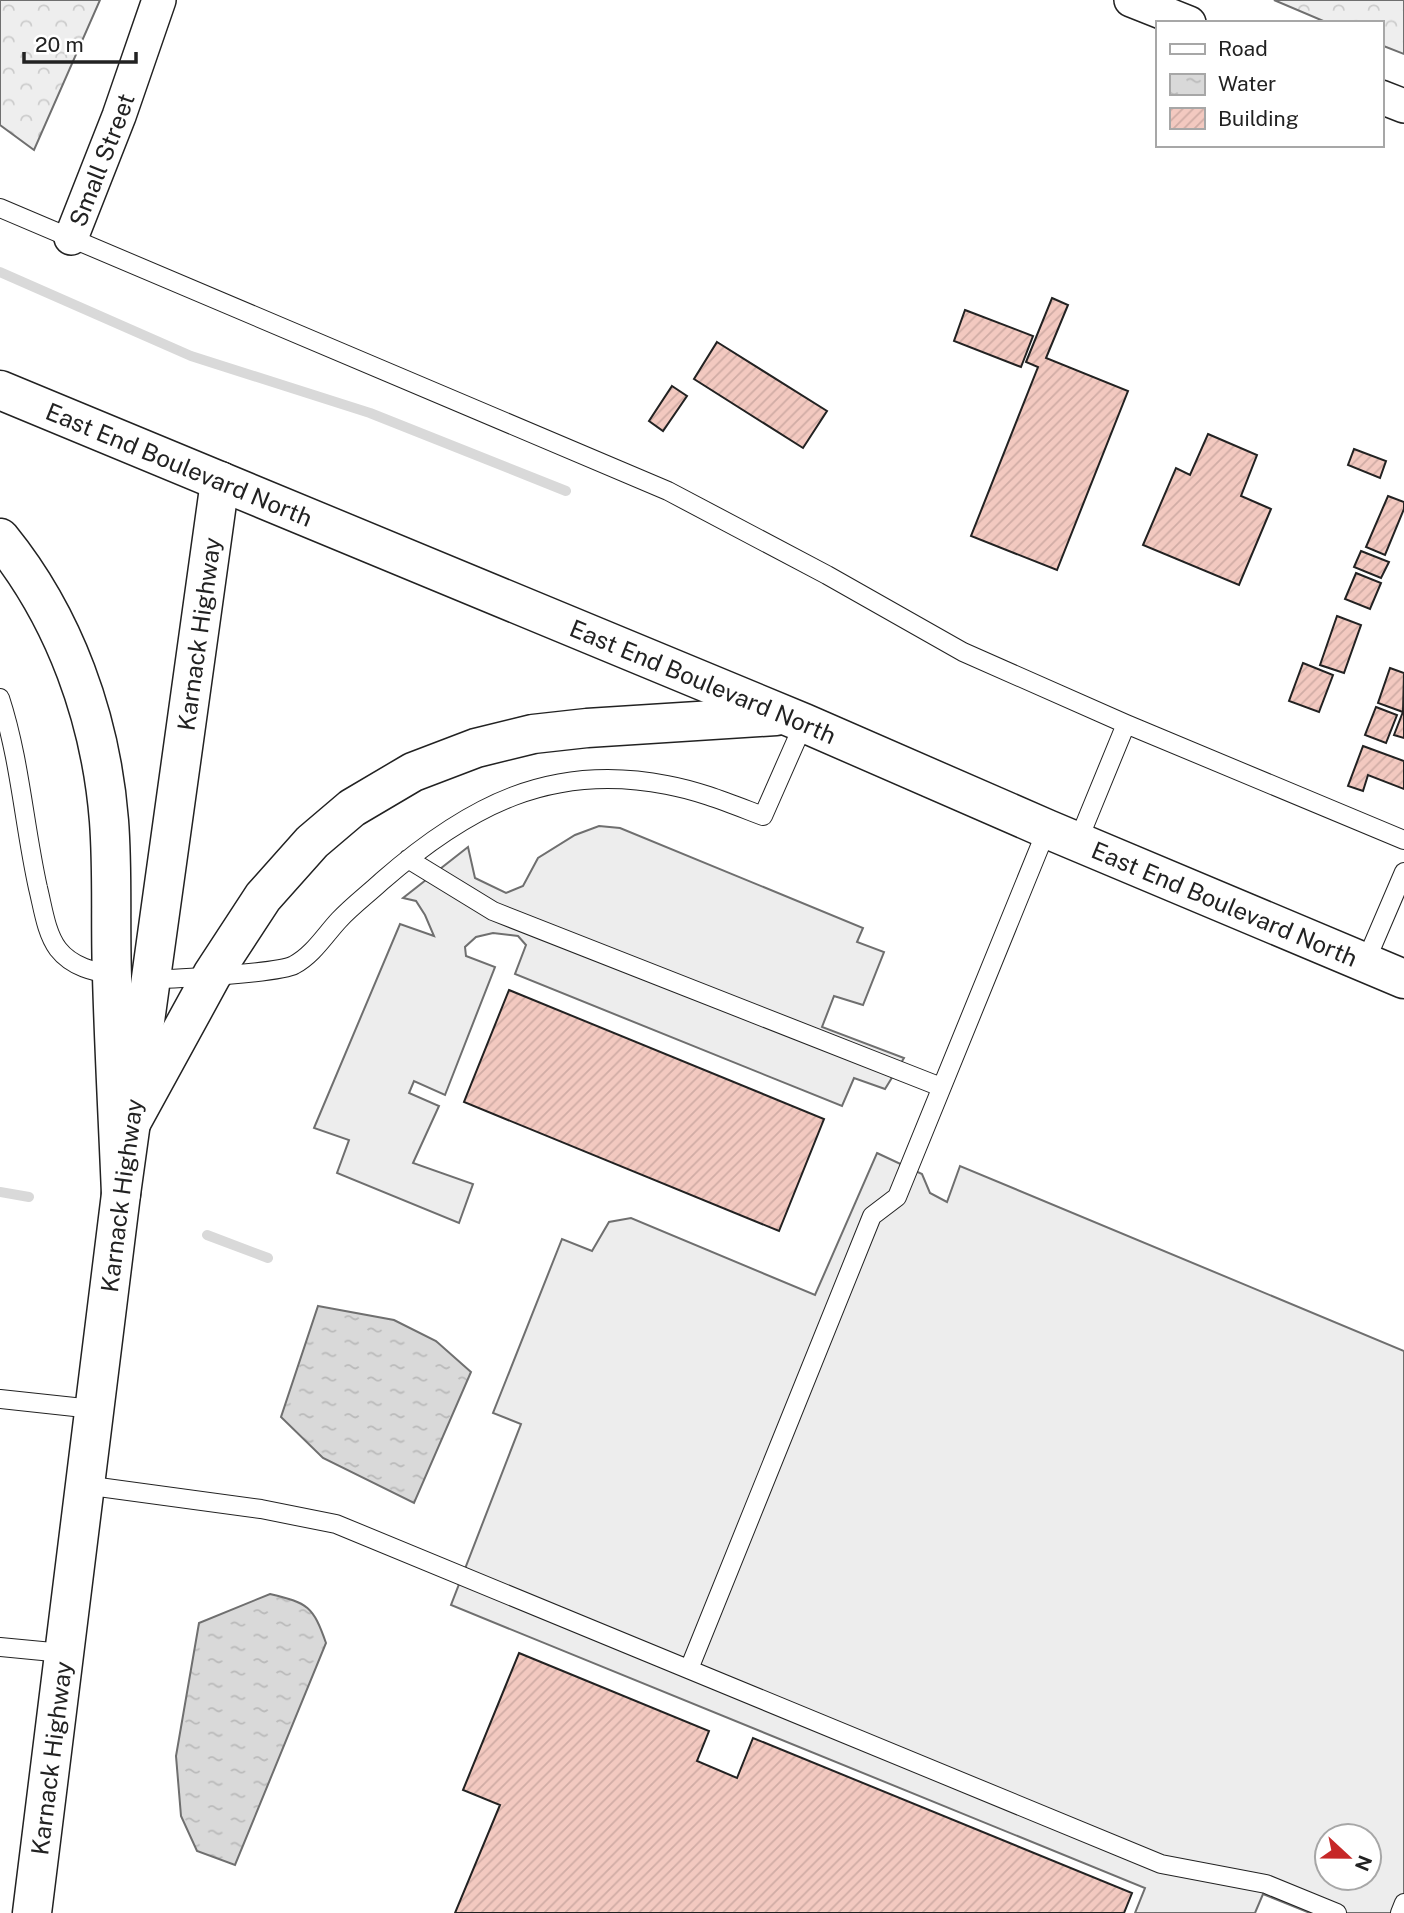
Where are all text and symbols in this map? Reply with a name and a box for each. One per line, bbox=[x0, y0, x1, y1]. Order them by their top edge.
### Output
scale bar bbox=[24, 21, 136, 65]
legend bbox=[1156, 21, 1383, 147]
text: 20 m bbox=[35, 32, 84, 57]
text: Road bbox=[1218, 36, 1268, 61]
text: Water bbox=[1218, 71, 1276, 96]
street label: Small Street bbox=[63, 90, 140, 230]
text: Building bbox=[1218, 106, 1299, 131]
street label: East End Boulevard North bbox=[42, 397, 317, 532]
street label: Karnack Highway bbox=[171, 535, 226, 732]
street label: East End Boulevard North bbox=[566, 614, 840, 749]
street label: East End Boulevard North bbox=[1088, 835, 1362, 972]
street label: Karnack Highway bbox=[95, 1097, 148, 1294]
street label: Karnack Highway bbox=[25, 1660, 77, 1857]
north arrow bbox=[1313, 1822, 1383, 1892]
text: N bbox=[1351, 1852, 1377, 1874]

